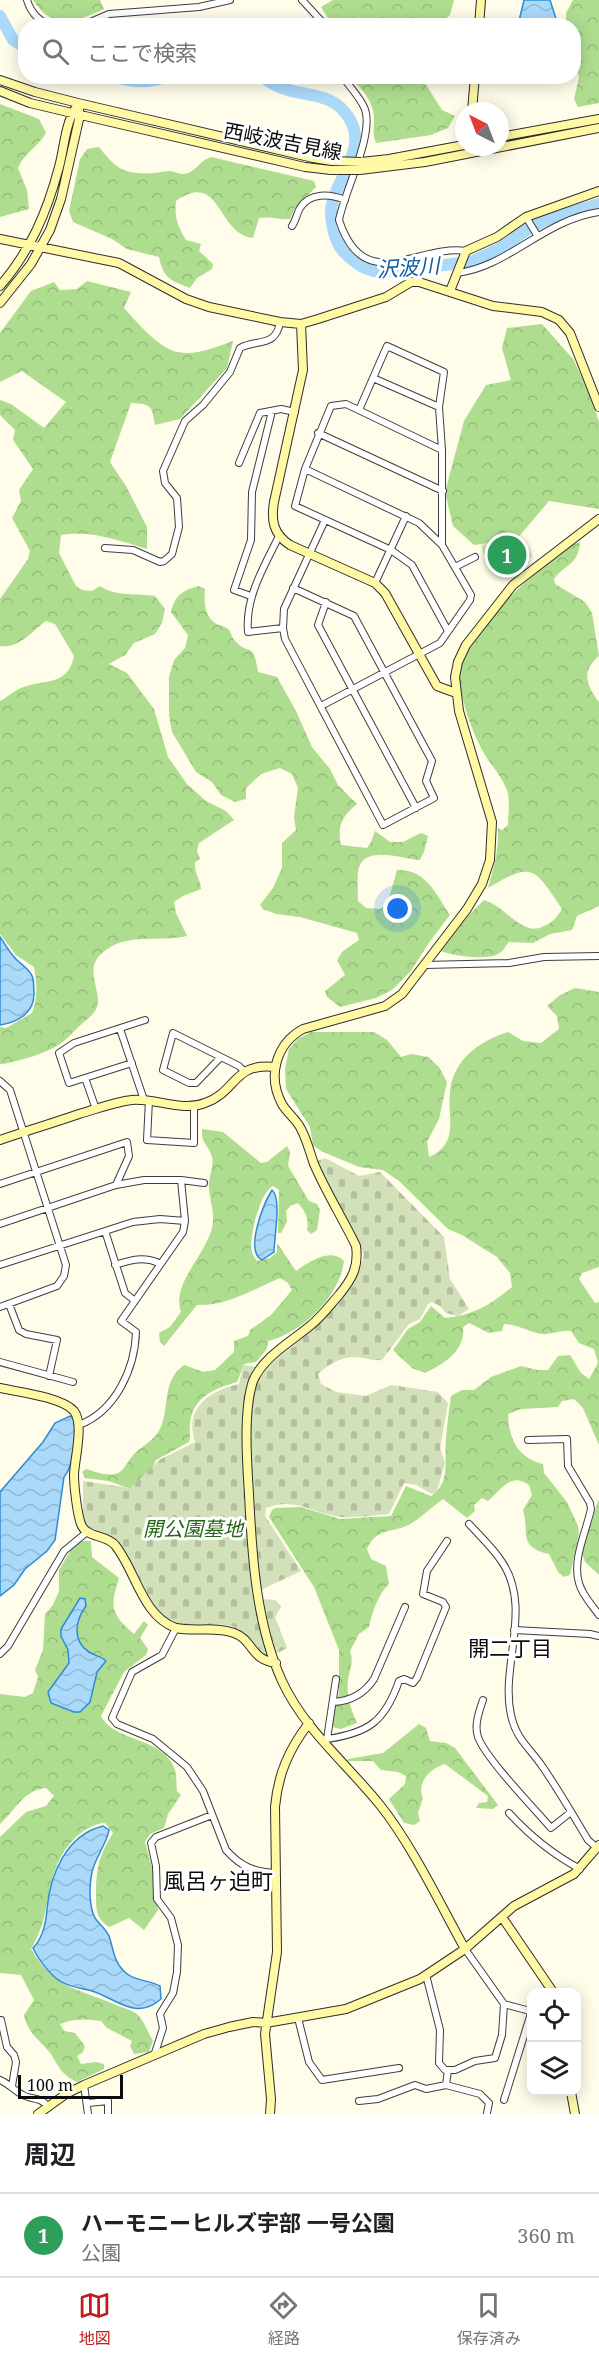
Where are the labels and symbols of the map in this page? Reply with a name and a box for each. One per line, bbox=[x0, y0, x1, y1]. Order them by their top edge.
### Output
north arrow bbox=[455, 102, 509, 156]
street label: 西岐波吉見線 bbox=[222, 116, 344, 166]
water label: 沢波川 bbox=[376, 251, 442, 283]
pin: 1 bbox=[488, 532, 526, 578]
your location bbox=[383, 894, 412, 923]
park label: 開公園墓地 bbox=[143, 1515, 245, 1542]
district label: 開二丁目 bbox=[468, 1634, 552, 1662]
district label: 風呂ヶ迫町 bbox=[163, 1865, 273, 1895]
scale bar bbox=[18, 2072, 123, 2100]

